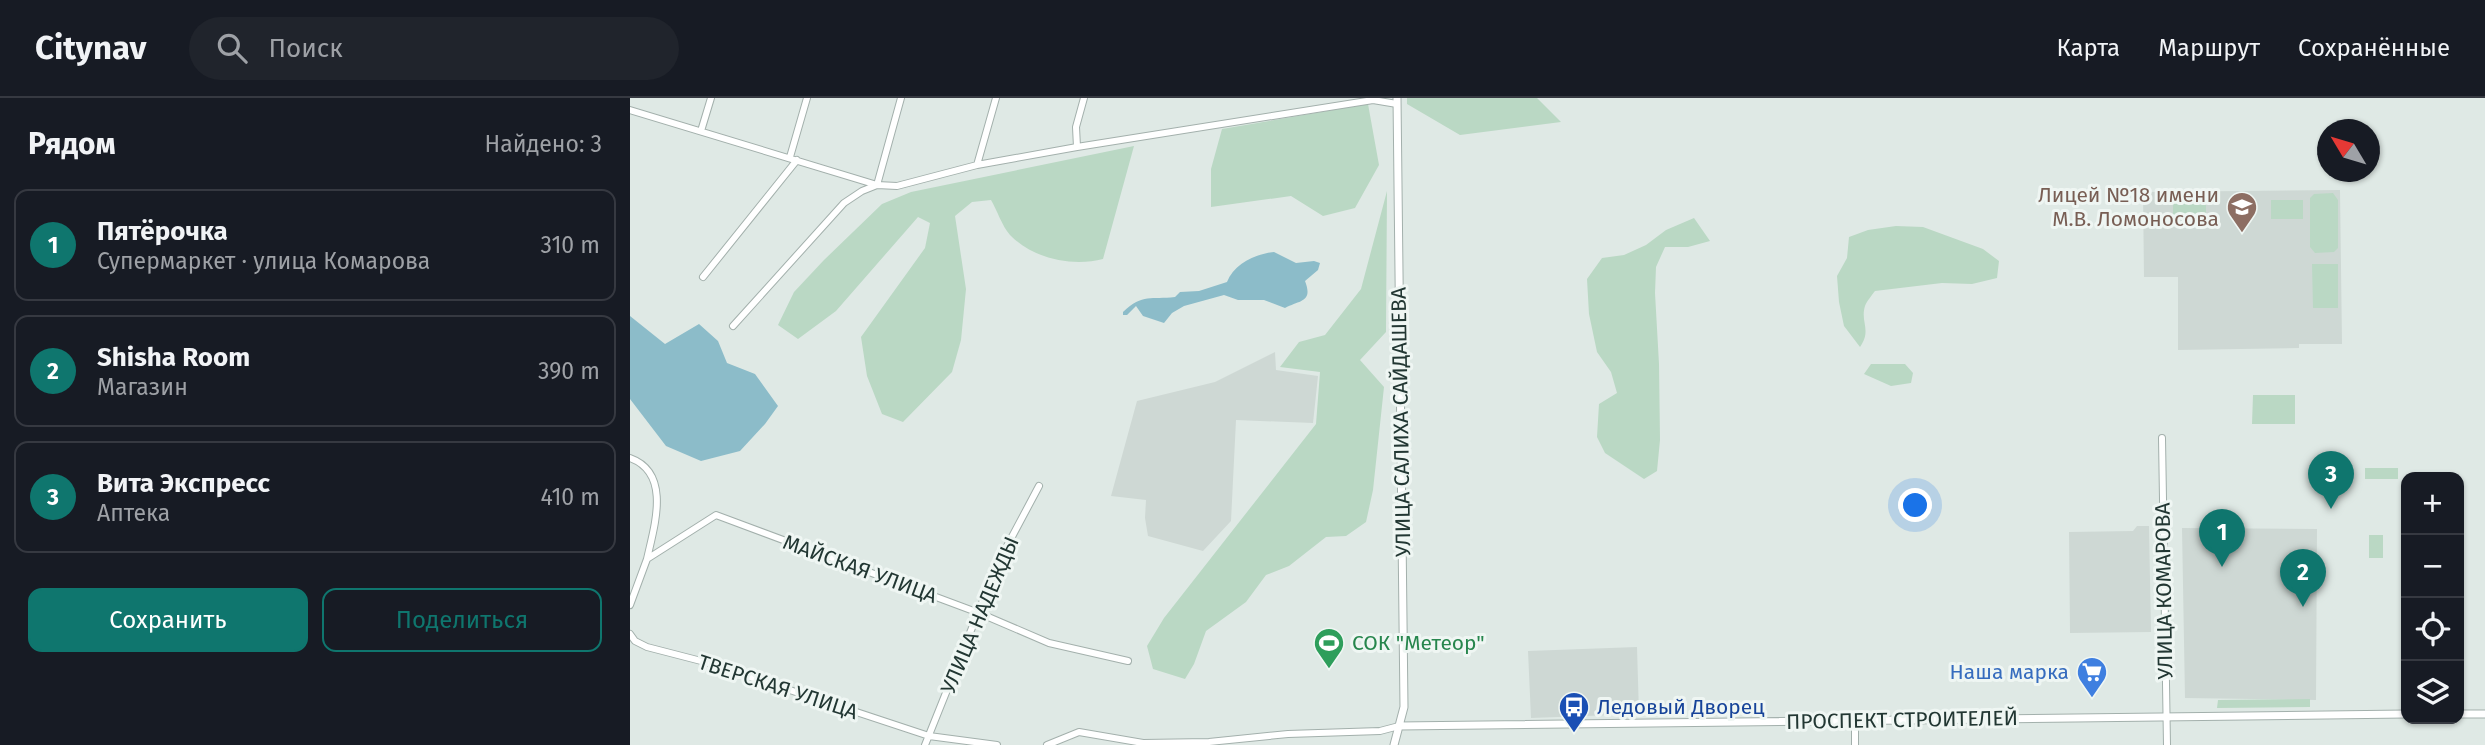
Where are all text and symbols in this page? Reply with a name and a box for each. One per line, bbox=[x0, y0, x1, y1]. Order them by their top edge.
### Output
search box bbox=[189, 17, 679, 80]
text: Citynav bbox=[35, 28, 147, 68]
icon: search bbox=[213, 29, 251, 67]
text: Поиск bbox=[269, 33, 343, 64]
text: Карта bbox=[2057, 34, 2120, 62]
text: Маршрут bbox=[2158, 34, 2260, 62]
text: Сохранённые bbox=[2298, 34, 2450, 62]
north arrow bbox=[2317, 119, 2380, 182]
text: Рядом bbox=[28, 126, 116, 162]
text: Найдено: 3 bbox=[485, 130, 602, 158]
place label: Лицей №18 имени М.В. Ломоносова bbox=[2038, 182, 2219, 232]
school or university icon: Лицей №18 имени М.В. Ломоносова bbox=[2225, 190, 2259, 234]
text: Пятёрочка bbox=[97, 216, 228, 247]
text: 1 bbox=[48, 231, 58, 259]
text: 310 m bbox=[540, 231, 600, 259]
text: Супермаркет · улица Комарова bbox=[97, 247, 430, 275]
street label: УЛИЦА САЛИХА САЙДАШЕВА bbox=[1386, 287, 1416, 557]
text: Shisha Room bbox=[97, 342, 250, 373]
text: 2 bbox=[47, 357, 59, 385]
text: 390 m bbox=[538, 357, 600, 385]
text: Магазин bbox=[97, 373, 188, 401]
pin: 3 bbox=[2308, 451, 2354, 509]
text: Вита Экспресс bbox=[97, 468, 270, 499]
map controls bbox=[2401, 472, 2464, 724]
button: + bbox=[2401, 472, 2464, 535]
text: 3 bbox=[47, 483, 59, 511]
text: 410 m bbox=[540, 483, 600, 511]
your location bbox=[1898, 488, 1932, 522]
text: Аптека bbox=[97, 499, 170, 527]
street label: УЛИЦА КОМАРОВА bbox=[2149, 502, 2179, 680]
pin: 1 bbox=[2199, 509, 2245, 567]
street label: МАЙСКАЯ УЛИЦА bbox=[779, 529, 941, 609]
street label: УЛИЦА НАДЕЖДЫ bbox=[935, 532, 1025, 698]
button: − bbox=[2401, 535, 2464, 598]
pin: 2 bbox=[2280, 549, 2326, 607]
button: Сохранить bbox=[28, 588, 308, 652]
button: Поделиться bbox=[322, 588, 602, 652]
button: locate bbox=[2401, 598, 2464, 661]
sports icon: СОК "Метеор" bbox=[1312, 626, 1346, 670]
place label: СОК "Метеор" bbox=[1352, 630, 1485, 656]
street label: ТВЕРСКАЯ УЛИЦА bbox=[695, 649, 861, 725]
supermarket icon: Наша марка bbox=[2075, 655, 2109, 699]
place label: Наша марка bbox=[1950, 659, 2069, 685]
button: layers bbox=[2401, 661, 2464, 724]
bus stop icon: Ледовый Дворец bbox=[1557, 690, 1591, 734]
place label: Ледовый Дворец bbox=[1597, 694, 1765, 720]
street label: ПРОСПЕКТ СТРОИТЕЛЕЙ bbox=[1786, 705, 2018, 735]

